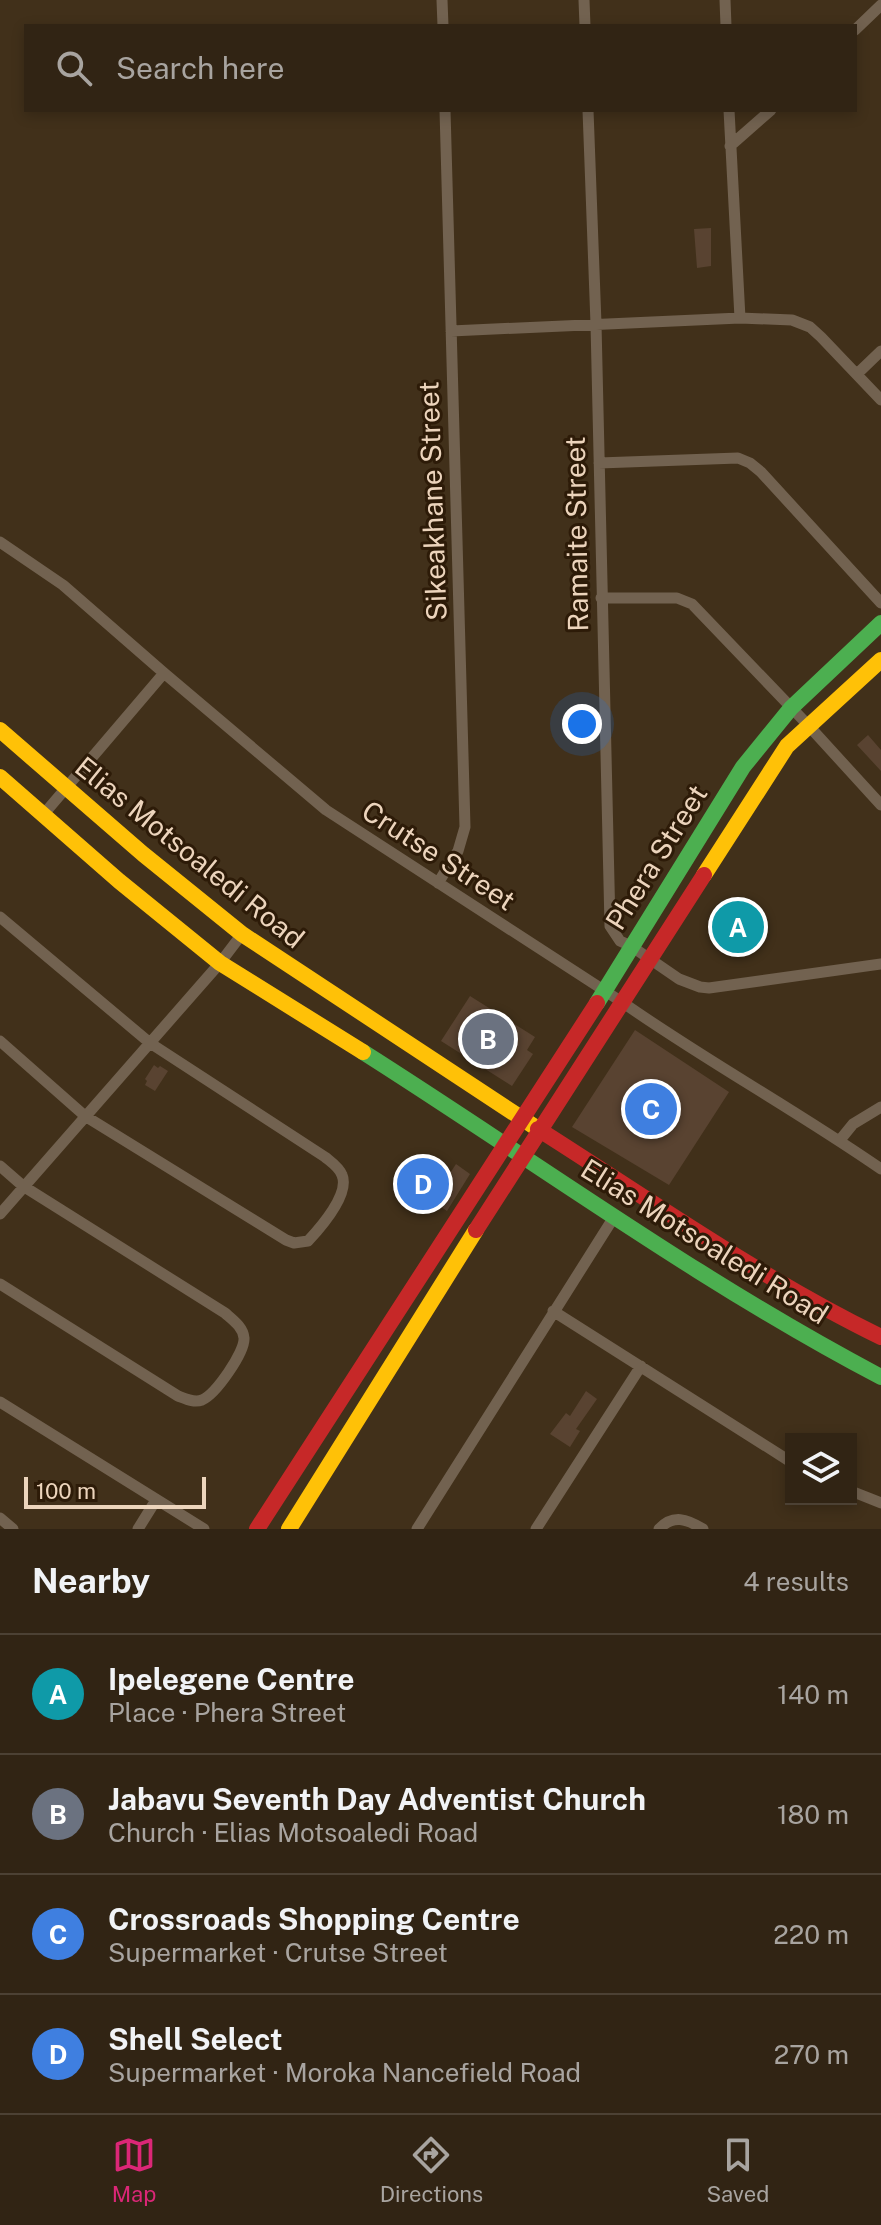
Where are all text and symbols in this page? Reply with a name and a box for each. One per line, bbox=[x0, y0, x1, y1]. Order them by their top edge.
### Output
search box bbox=[24, 24, 857, 112]
icon: search bbox=[52, 46, 96, 90]
text: Search here bbox=[116, 50, 284, 86]
street label: Sikeakhane Street bbox=[411, 381, 453, 621]
street label: Ramaite Street bbox=[558, 436, 594, 632]
your location bbox=[562, 704, 602, 744]
street label: Elias Motsoaledi Road bbox=[69, 749, 311, 955]
street label: Phera Street bbox=[598, 779, 714, 935]
street label: Crutse Street bbox=[356, 793, 522, 917]
pin: A bbox=[712, 897, 764, 957]
pin: B bbox=[462, 1009, 514, 1069]
pin: C bbox=[625, 1079, 677, 1139]
street label: Elias Motsoaledi Road bbox=[575, 1151, 835, 1331]
pin: D bbox=[397, 1154, 449, 1214]
map controls bbox=[785, 1433, 857, 1505]
button: layers bbox=[785, 1433, 857, 1505]
scale bar bbox=[24, 1473, 206, 1509]
text: 100 m bbox=[36, 1478, 96, 1504]
text: Nearby bbox=[32, 1561, 150, 1601]
text: 4 results bbox=[743, 1566, 849, 1597]
text: Ipelegene Centre bbox=[108, 1661, 355, 1697]
text: A bbox=[49, 1679, 67, 1710]
text: 140 m bbox=[777, 1679, 849, 1710]
text: Place · Phera Street bbox=[108, 1697, 346, 1728]
text: Jabavu Seventh Day Adventist Church bbox=[108, 1781, 646, 1817]
text: B bbox=[49, 1799, 67, 1830]
text: 180 m bbox=[777, 1799, 849, 1830]
text: Church · Elias Motsoaledi Road bbox=[108, 1817, 478, 1848]
text: Crossroads Shopping Centre bbox=[108, 1901, 520, 1937]
text: C bbox=[49, 1919, 67, 1950]
text: 220 m bbox=[773, 1919, 849, 1950]
text: Supermarket · Crutse Street bbox=[108, 1937, 448, 1968]
text: Shell Select bbox=[108, 2021, 282, 2057]
text: D bbox=[49, 2039, 67, 2070]
text: 270 m bbox=[774, 2039, 849, 2070]
text: Supermarket · Moroka Nancefield Road bbox=[108, 2057, 581, 2088]
tab: Map bbox=[112, 2133, 156, 2207]
tab: Directions bbox=[380, 2133, 483, 2207]
tab: Saved bbox=[706, 2133, 769, 2207]

